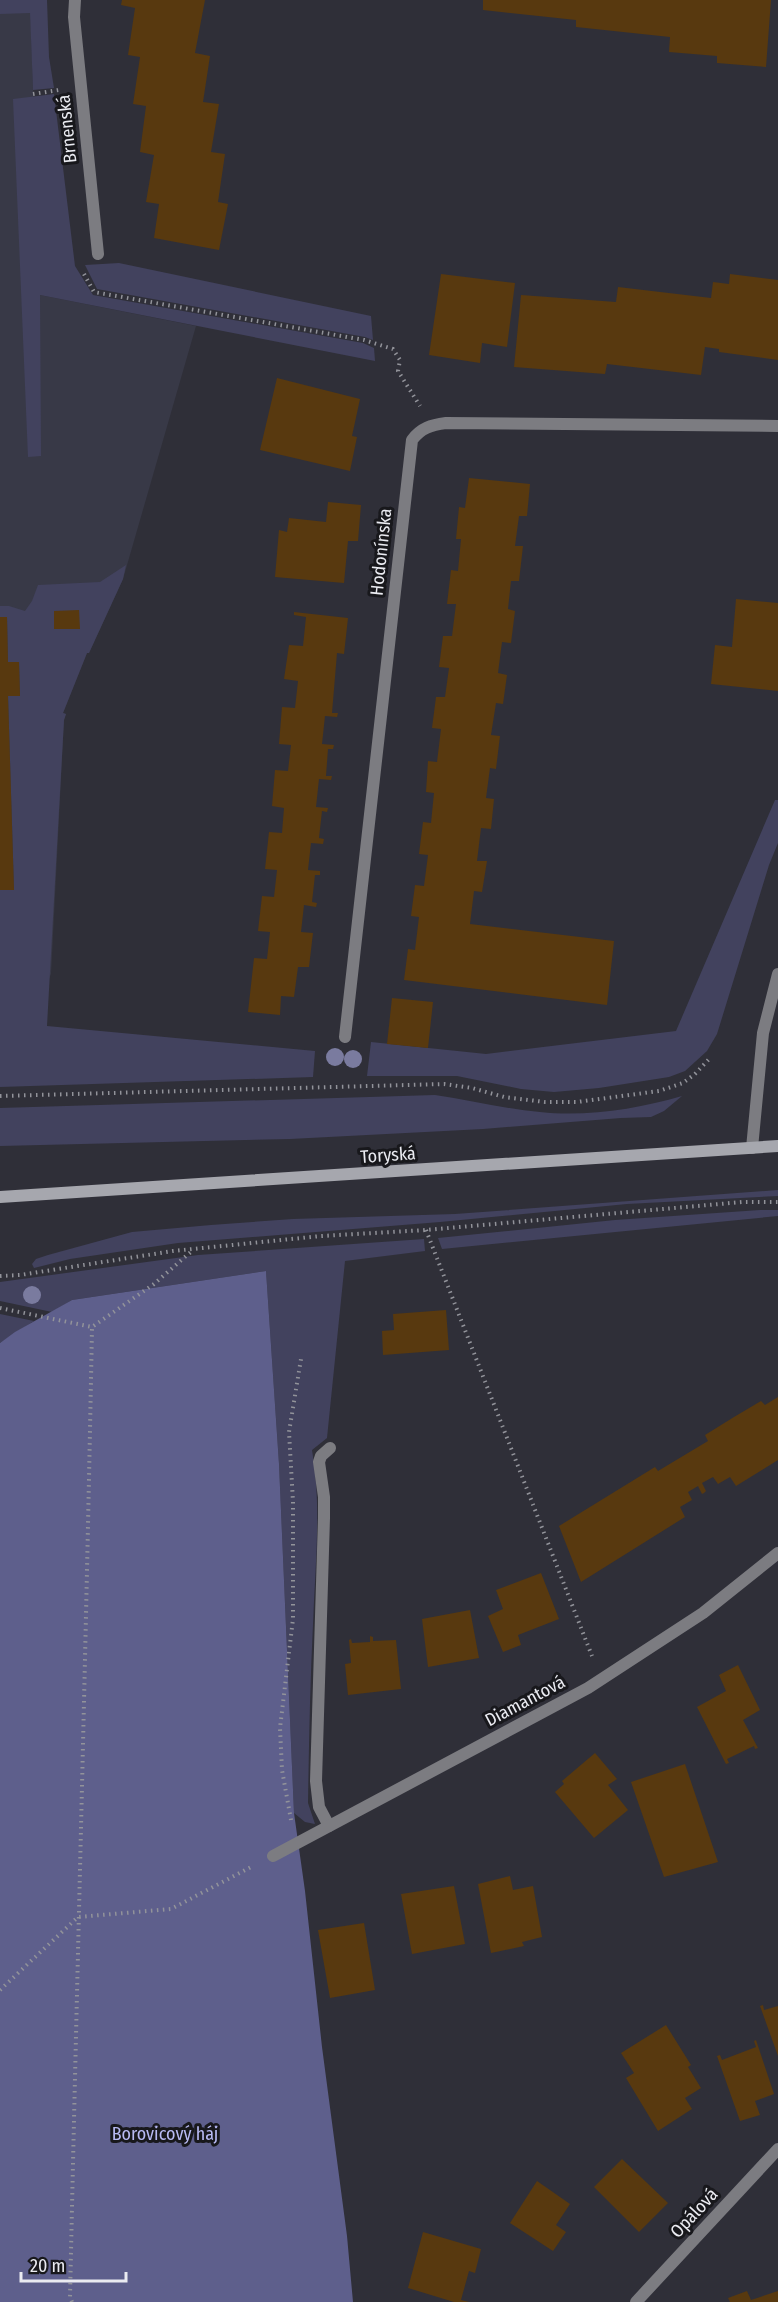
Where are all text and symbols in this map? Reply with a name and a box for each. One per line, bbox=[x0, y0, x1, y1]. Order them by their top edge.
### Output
street label: Brnenská bbox=[52, 94, 82, 164]
street label: Hodonínska bbox=[365, 507, 397, 597]
street label: Toryská bbox=[359, 1142, 417, 1168]
street label: Diamantová bbox=[481, 1671, 569, 1731]
park label: Borovicový háj bbox=[112, 2123, 218, 2145]
street label: Opálová bbox=[665, 2183, 723, 2242]
scale bar bbox=[21, 2245, 126, 2283]
text: 20 m bbox=[30, 2255, 65, 2277]

